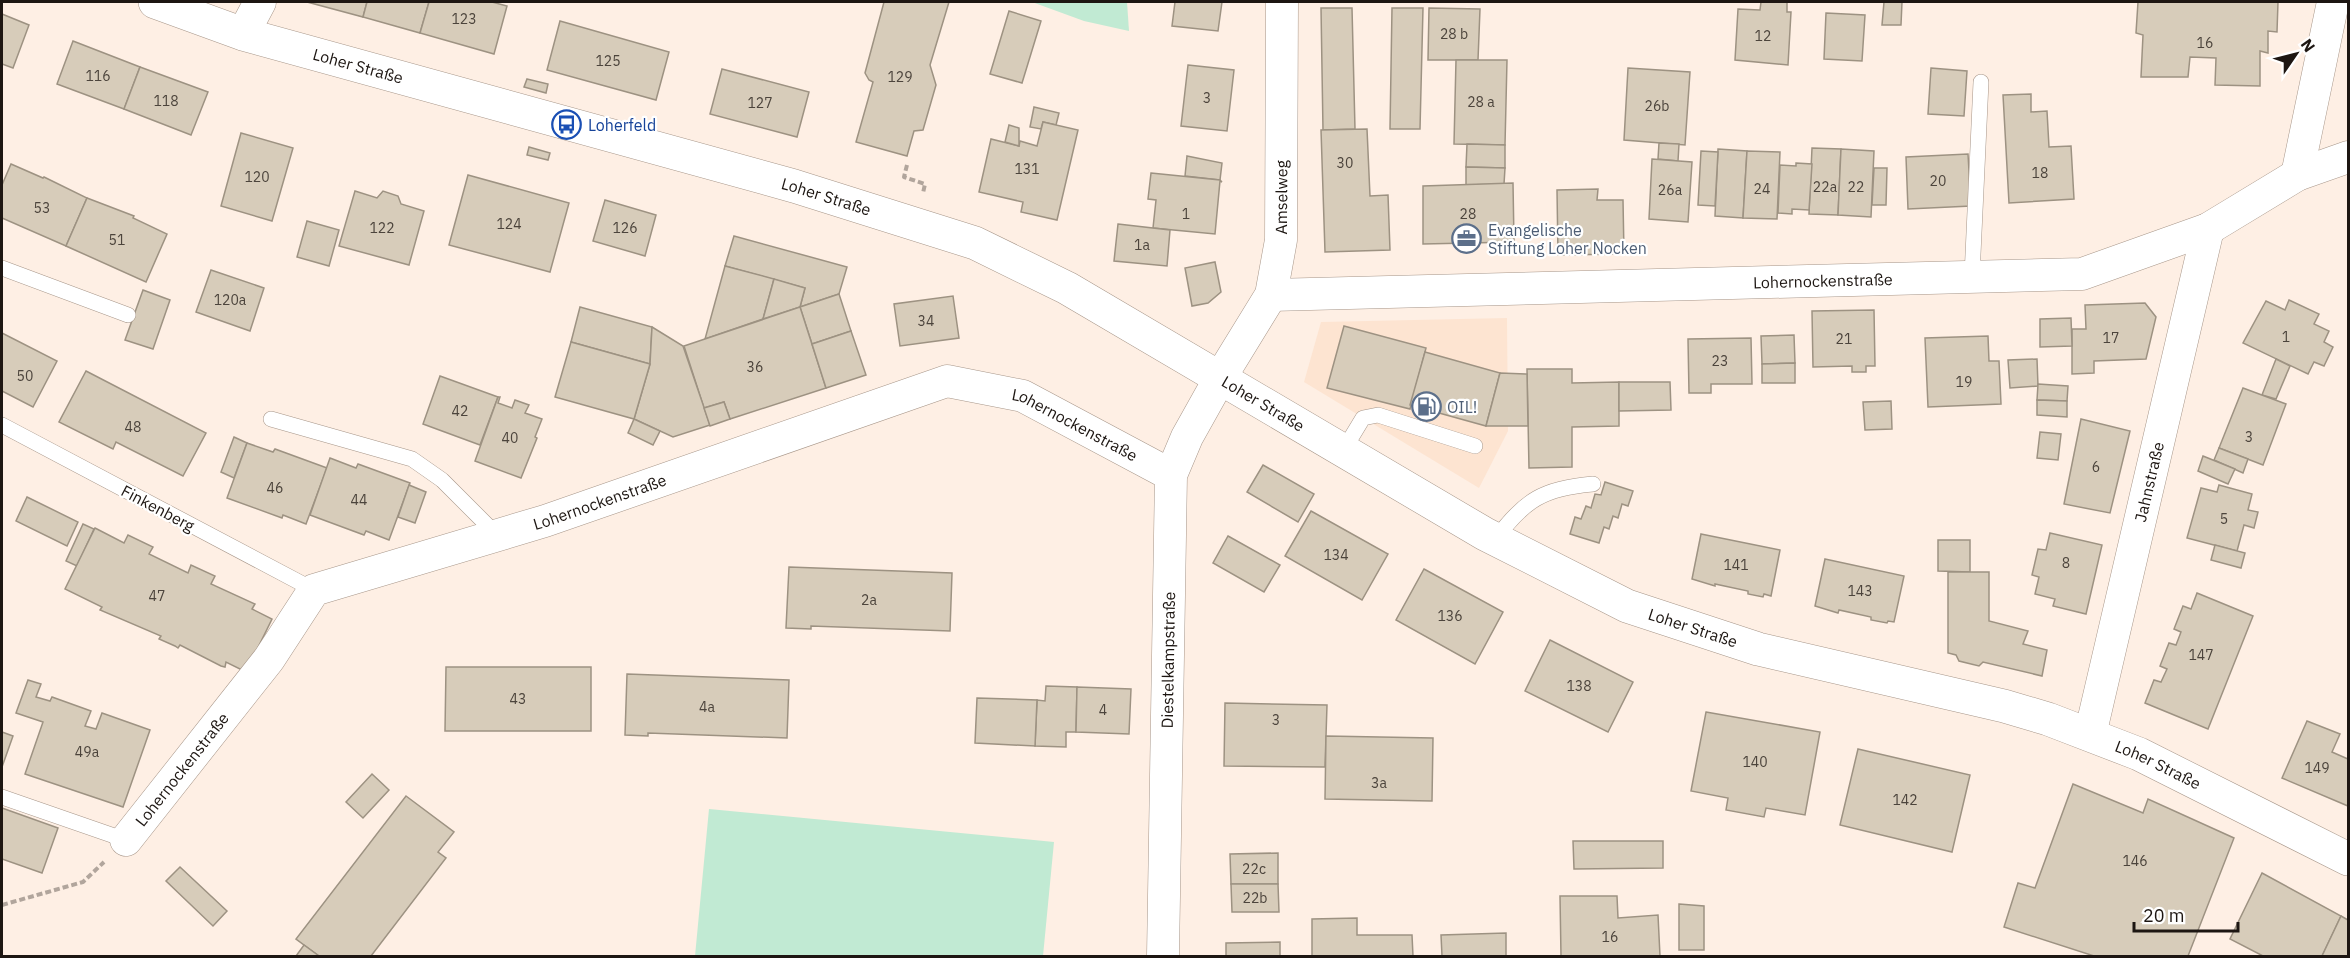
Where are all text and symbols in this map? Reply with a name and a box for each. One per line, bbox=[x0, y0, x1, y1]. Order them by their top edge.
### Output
house number: 123 bbox=[451, 10, 477, 28]
north arrow bbox=[2266, 24, 2326, 84]
house number: 28 b bbox=[1440, 25, 1468, 43]
house number: 12 bbox=[1755, 27, 1771, 45]
house number: 16 bbox=[2197, 34, 2213, 52]
text: N bbox=[2297, 35, 2320, 56]
street label: Loher Straße bbox=[311, 44, 406, 88]
house number: 125 bbox=[595, 52, 621, 70]
house number: 116 bbox=[85, 67, 111, 85]
house number: 129 bbox=[887, 68, 913, 86]
house number: 3 bbox=[1203, 89, 1211, 107]
house number: 118 bbox=[153, 92, 179, 110]
house number: 28 a bbox=[1467, 93, 1495, 111]
house number: 127 bbox=[747, 94, 773, 112]
house number: 26b bbox=[1645, 97, 1669, 115]
bus stop icon: Loherfeld bbox=[551, 109, 583, 141]
place label: Loherfeld bbox=[588, 115, 656, 135]
house number: 30 bbox=[1337, 154, 1353, 172]
street label: Amselweg bbox=[1271, 159, 1291, 235]
house number: 131 bbox=[1014, 160, 1040, 178]
house number: 18 bbox=[2032, 164, 2048, 182]
house number: 120 bbox=[244, 168, 270, 186]
house number: 20 bbox=[1930, 172, 1946, 190]
street label: Loher Straße bbox=[779, 173, 874, 220]
house number: 22a bbox=[1813, 178, 1838, 196]
house number: 22 bbox=[1848, 178, 1864, 196]
house number: 24 bbox=[1754, 180, 1770, 198]
house number: 26a bbox=[1658, 181, 1683, 199]
house number: 53 bbox=[34, 199, 50, 217]
house number: 1 bbox=[1182, 205, 1190, 223]
house number: 28 bbox=[1460, 205, 1476, 223]
house number: 124 bbox=[496, 215, 522, 233]
house number: 122 bbox=[369, 219, 395, 237]
house number: 126 bbox=[612, 219, 638, 237]
place label: Evangelische Stiftung Loher Nocken bbox=[1488, 220, 1647, 258]
office icon: Evangelische Stiftung Loher Nocken bbox=[1451, 223, 1483, 255]
house number: 51 bbox=[109, 231, 125, 249]
house number: 1a bbox=[1134, 236, 1150, 254]
street label: Lohernockenstraße bbox=[1753, 269, 1893, 293]
house number: 120a bbox=[214, 291, 247, 309]
house number: 34 bbox=[918, 312, 934, 330]
house number: 1 bbox=[2282, 328, 2290, 346]
house number: 17 bbox=[2103, 329, 2119, 347]
house number: 21 bbox=[1836, 330, 1852, 348]
house number: 23 bbox=[1712, 352, 1728, 370]
house number: 36 bbox=[747, 358, 763, 376]
house number: 50 bbox=[17, 367, 33, 385]
street label: Loher Straße bbox=[1218, 371, 1308, 436]
house number: 19 bbox=[1956, 373, 1972, 391]
street label: Lohernockenstraße bbox=[1010, 384, 1141, 465]
fuel station icon: OIL! bbox=[1410, 391, 1442, 423]
place label: OIL! bbox=[1447, 397, 1477, 417]
house number: 42 bbox=[452, 402, 468, 420]
house number: 48 bbox=[125, 418, 141, 436]
house number: 3 bbox=[2245, 428, 2253, 446]
house number: 40 bbox=[502, 429, 518, 447]
street label: Jahnstraße bbox=[2130, 440, 2168, 524]
house number: 6 bbox=[2092, 458, 2100, 476]
street label: Lohernockenstraße bbox=[531, 470, 669, 534]
house number: 46 bbox=[267, 479, 283, 497]
street label: Finkenberg bbox=[118, 480, 199, 536]
house number: 44 bbox=[351, 491, 367, 509]
house number: 5 bbox=[2220, 510, 2228, 528]
house number: 134 bbox=[1323, 546, 1349, 564]
house number: 8 bbox=[2062, 554, 2070, 572]
house number: 141 bbox=[1723, 556, 1749, 574]
house number: 143 bbox=[1847, 582, 1873, 600]
house number: 47 bbox=[149, 587, 165, 605]
house number: 2a bbox=[861, 591, 877, 609]
street label: Diestelkampstraße bbox=[1157, 591, 1179, 729]
street label: Loher Straße bbox=[1646, 604, 1740, 652]
house number: 136 bbox=[1437, 607, 1463, 625]
house number: 147 bbox=[2188, 646, 2214, 664]
house number: 138 bbox=[1566, 677, 1592, 695]
house number: 43 bbox=[510, 690, 526, 708]
house number: 4a bbox=[699, 698, 715, 716]
house number: 4 bbox=[1099, 701, 1107, 719]
street label: Lohernockenstraße bbox=[131, 708, 233, 830]
house number: 3 bbox=[1272, 711, 1280, 729]
street label: Loher Straße bbox=[2112, 736, 2204, 794]
house number: 49a bbox=[75, 743, 100, 761]
house number: 140 bbox=[1742, 753, 1768, 771]
house number: 149 bbox=[2304, 759, 2330, 777]
house number: 3a bbox=[1371, 774, 1387, 792]
house number: 142 bbox=[1892, 791, 1918, 809]
house number: 146 bbox=[2122, 852, 2148, 870]
house number: 22c bbox=[1242, 860, 1266, 878]
house number: 22b bbox=[1243, 889, 1267, 907]
scale bar bbox=[2134, 895, 2238, 933]
text: 20 m bbox=[2143, 904, 2185, 927]
house number: 16 bbox=[1602, 928, 1618, 946]

